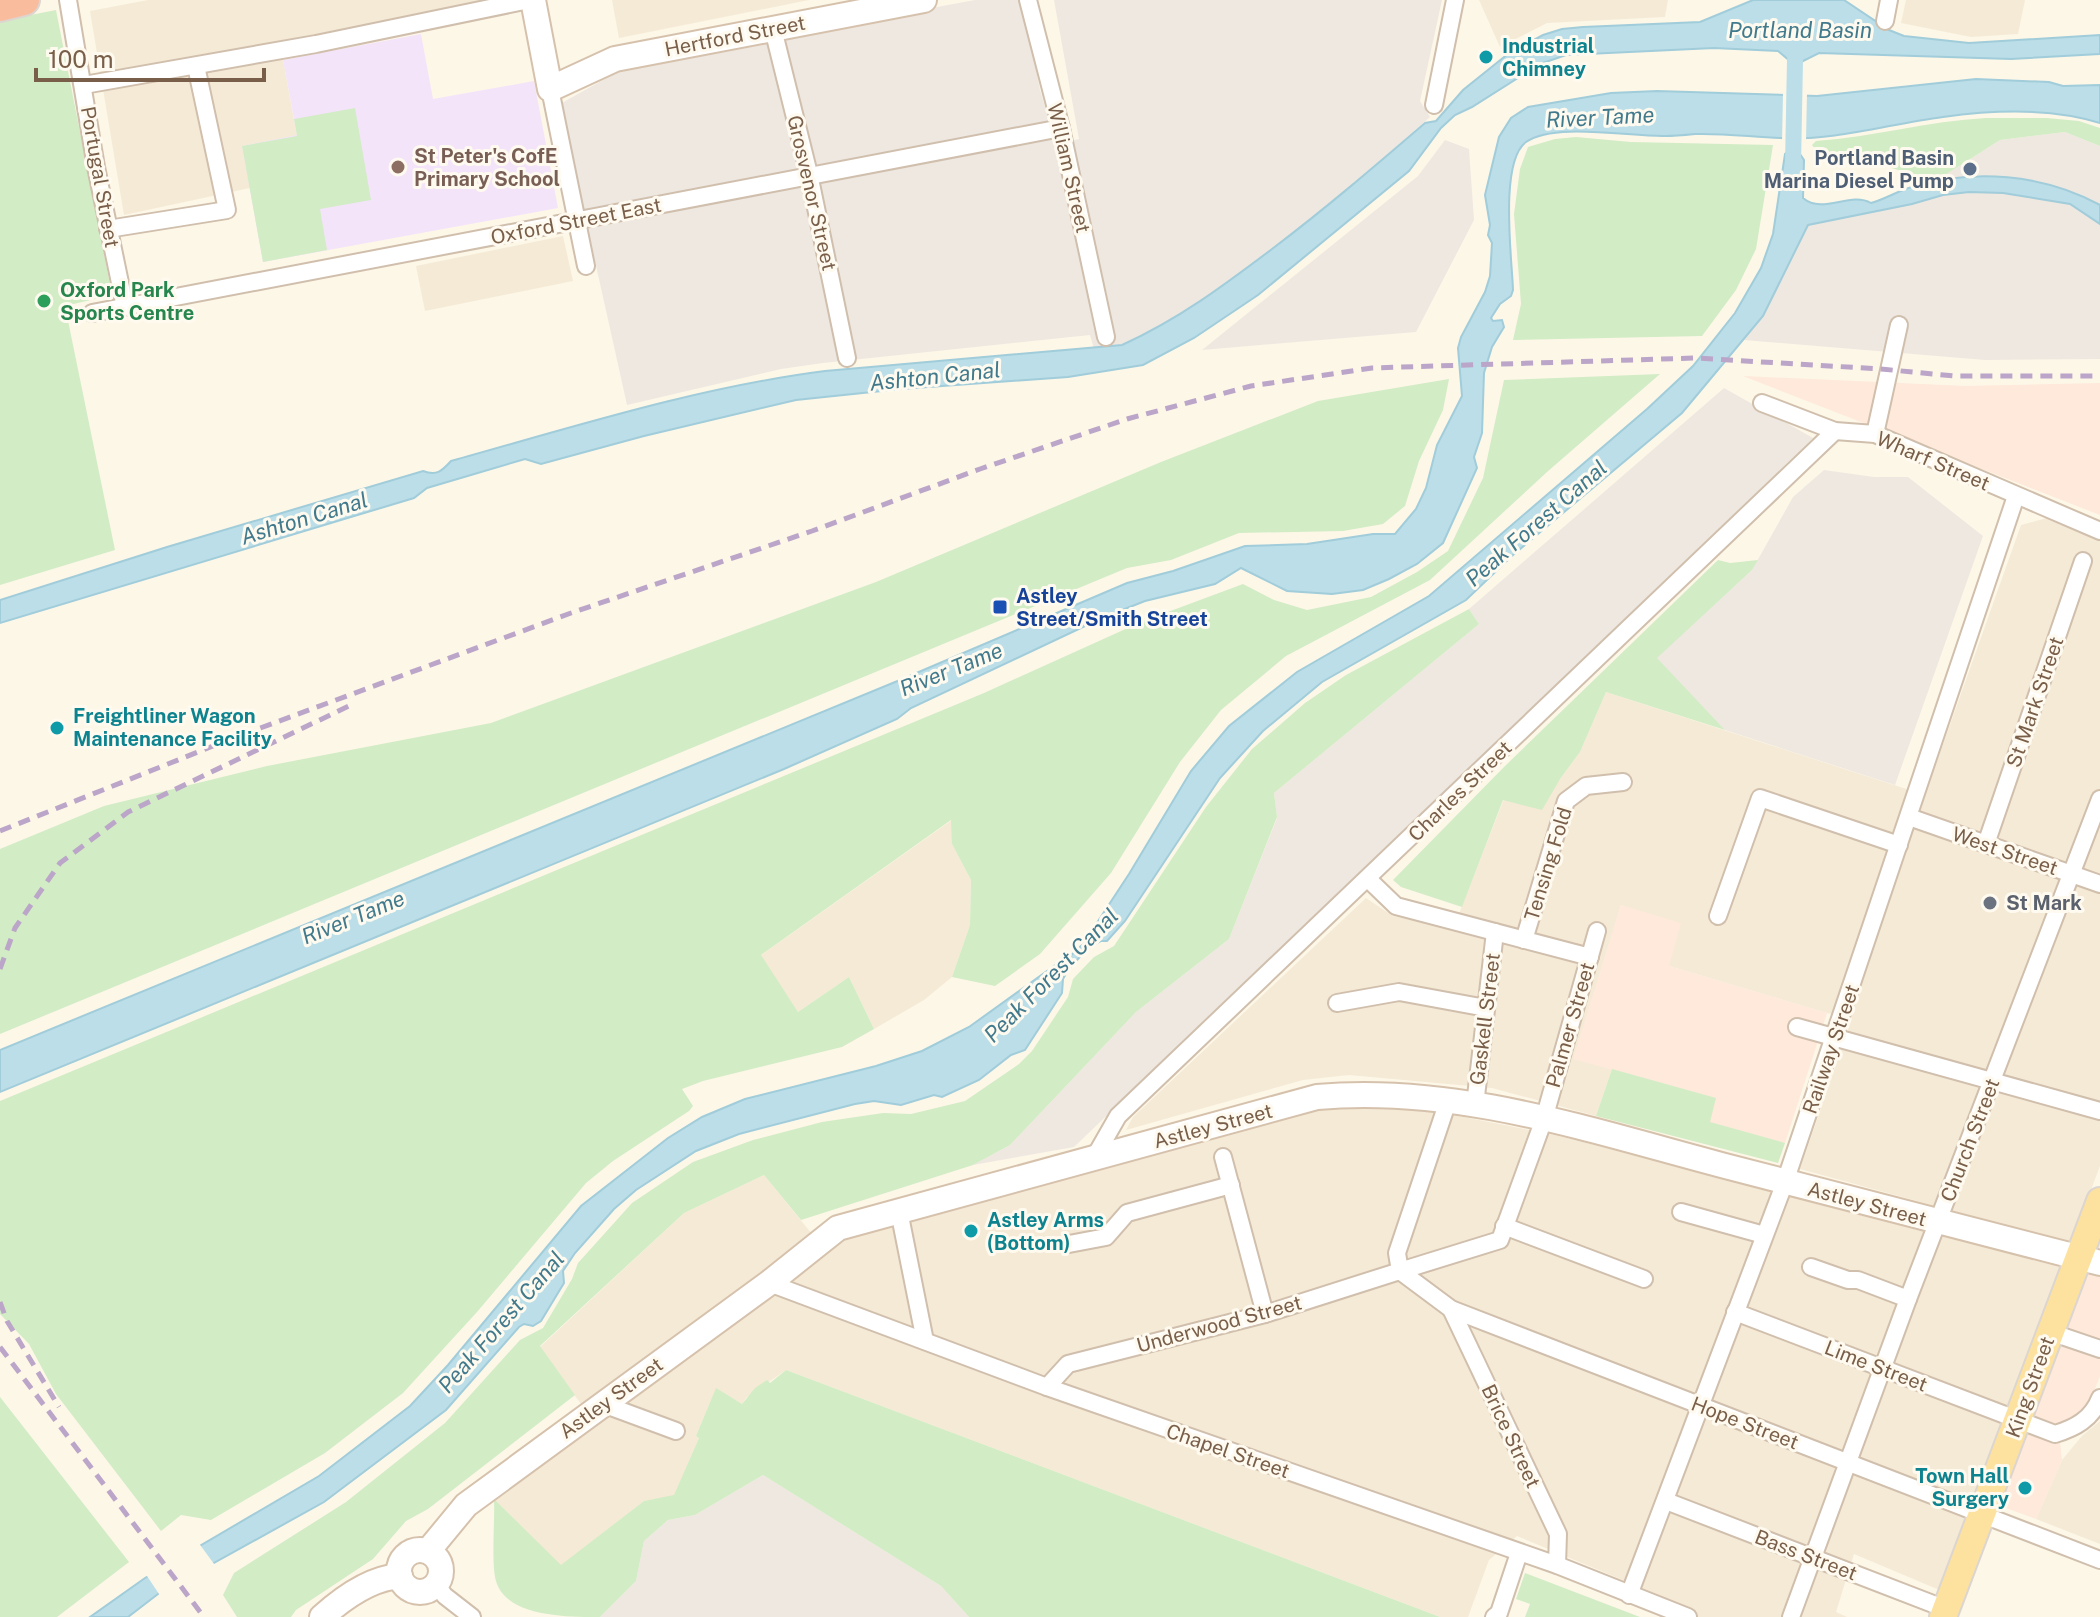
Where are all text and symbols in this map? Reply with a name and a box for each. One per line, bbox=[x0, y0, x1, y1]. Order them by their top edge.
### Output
street label: Hertford Street bbox=[663, 11, 807, 61]
water label: Portland Basin bbox=[1728, 17, 1872, 43]
scale bar bbox=[36, 32, 264, 82]
place label: Industrial Chimney bbox=[1502, 34, 1594, 81]
text: 100 m bbox=[48, 45, 114, 73]
marker: Industrial Chimney bbox=[1477, 48, 1495, 66]
street label: William Street bbox=[1042, 101, 1096, 235]
water label: River Tame bbox=[1545, 101, 1655, 133]
street label: Portugal Street bbox=[76, 104, 124, 250]
street label: Grosvenor Street bbox=[782, 113, 842, 273]
place label: St Peter's CofE Primary School bbox=[414, 144, 560, 191]
place label: Portland Basin Marina Diesel Pump bbox=[1764, 146, 1954, 193]
marker: St Peter's CofE Primary School bbox=[389, 158, 407, 176]
marker: Portland Basin Marina Diesel Pump bbox=[1961, 160, 1979, 178]
street label: Oxford Street East bbox=[489, 193, 663, 249]
place label: Oxford Park Sports Centre bbox=[60, 278, 194, 325]
marker: Oxford Park Sports Centre bbox=[35, 292, 53, 310]
water label: Ashton Canal bbox=[868, 356, 1002, 396]
street label: Wharf Street bbox=[1873, 426, 1993, 496]
water label: Peak Forest Canal bbox=[1460, 454, 1612, 592]
water label: Ashton Canal bbox=[237, 486, 371, 550]
place label: Astley Street/Smith Street bbox=[1016, 584, 1208, 631]
marker: Astley Street/Smith Street bbox=[991, 598, 1009, 616]
street label: St Mark Street bbox=[2001, 633, 2069, 771]
water label: River Tame bbox=[896, 637, 1006, 701]
place label: Freightliner Wagon Maintenance Facility bbox=[73, 704, 272, 751]
marker: Freightliner Wagon Maintenance Facility bbox=[48, 719, 66, 737]
street label: Charles Street bbox=[1403, 736, 1517, 846]
street label: Tensing Fold bbox=[1519, 804, 1577, 924]
street label: West Street bbox=[1949, 822, 2061, 880]
water label: River Tame bbox=[298, 885, 408, 949]
place label: St Mark bbox=[2006, 891, 2082, 915]
marker: St Mark bbox=[1981, 894, 1999, 912]
water label: Peak Forest Canal bbox=[979, 903, 1123, 1047]
street label: Gaskell Street bbox=[1465, 952, 1505, 1086]
street label: Palmer Street bbox=[1541, 960, 1599, 1090]
street label: Railway Street bbox=[1798, 981, 1864, 1117]
street label: Church Street bbox=[1935, 1075, 2005, 1205]
street label: Astley Street bbox=[1151, 1099, 1275, 1153]
street label: Astley Street bbox=[1805, 1177, 1929, 1231]
place label: Astley Arms (Bottom) bbox=[987, 1208, 1104, 1255]
marker: Astley Arms (Bottom) bbox=[962, 1222, 980, 1240]
water label: Peak Forest Canal bbox=[432, 1246, 570, 1398]
street label: Underwood Street bbox=[1134, 1290, 1304, 1358]
street label: King Street bbox=[2001, 1333, 2059, 1441]
street label: Lime Street bbox=[1821, 1335, 1931, 1397]
street label: Astley Street bbox=[555, 1352, 667, 1444]
street label: Brice Street bbox=[1477, 1380, 1545, 1492]
street label: Hope Street bbox=[1688, 1392, 1802, 1454]
street label: Chapel Street bbox=[1163, 1419, 1293, 1483]
place label: Town Hall Surgery bbox=[1915, 1464, 2009, 1511]
marker: Town Hall Surgery bbox=[2016, 1479, 2034, 1497]
street label: Bass Street bbox=[1751, 1524, 1861, 1586]

